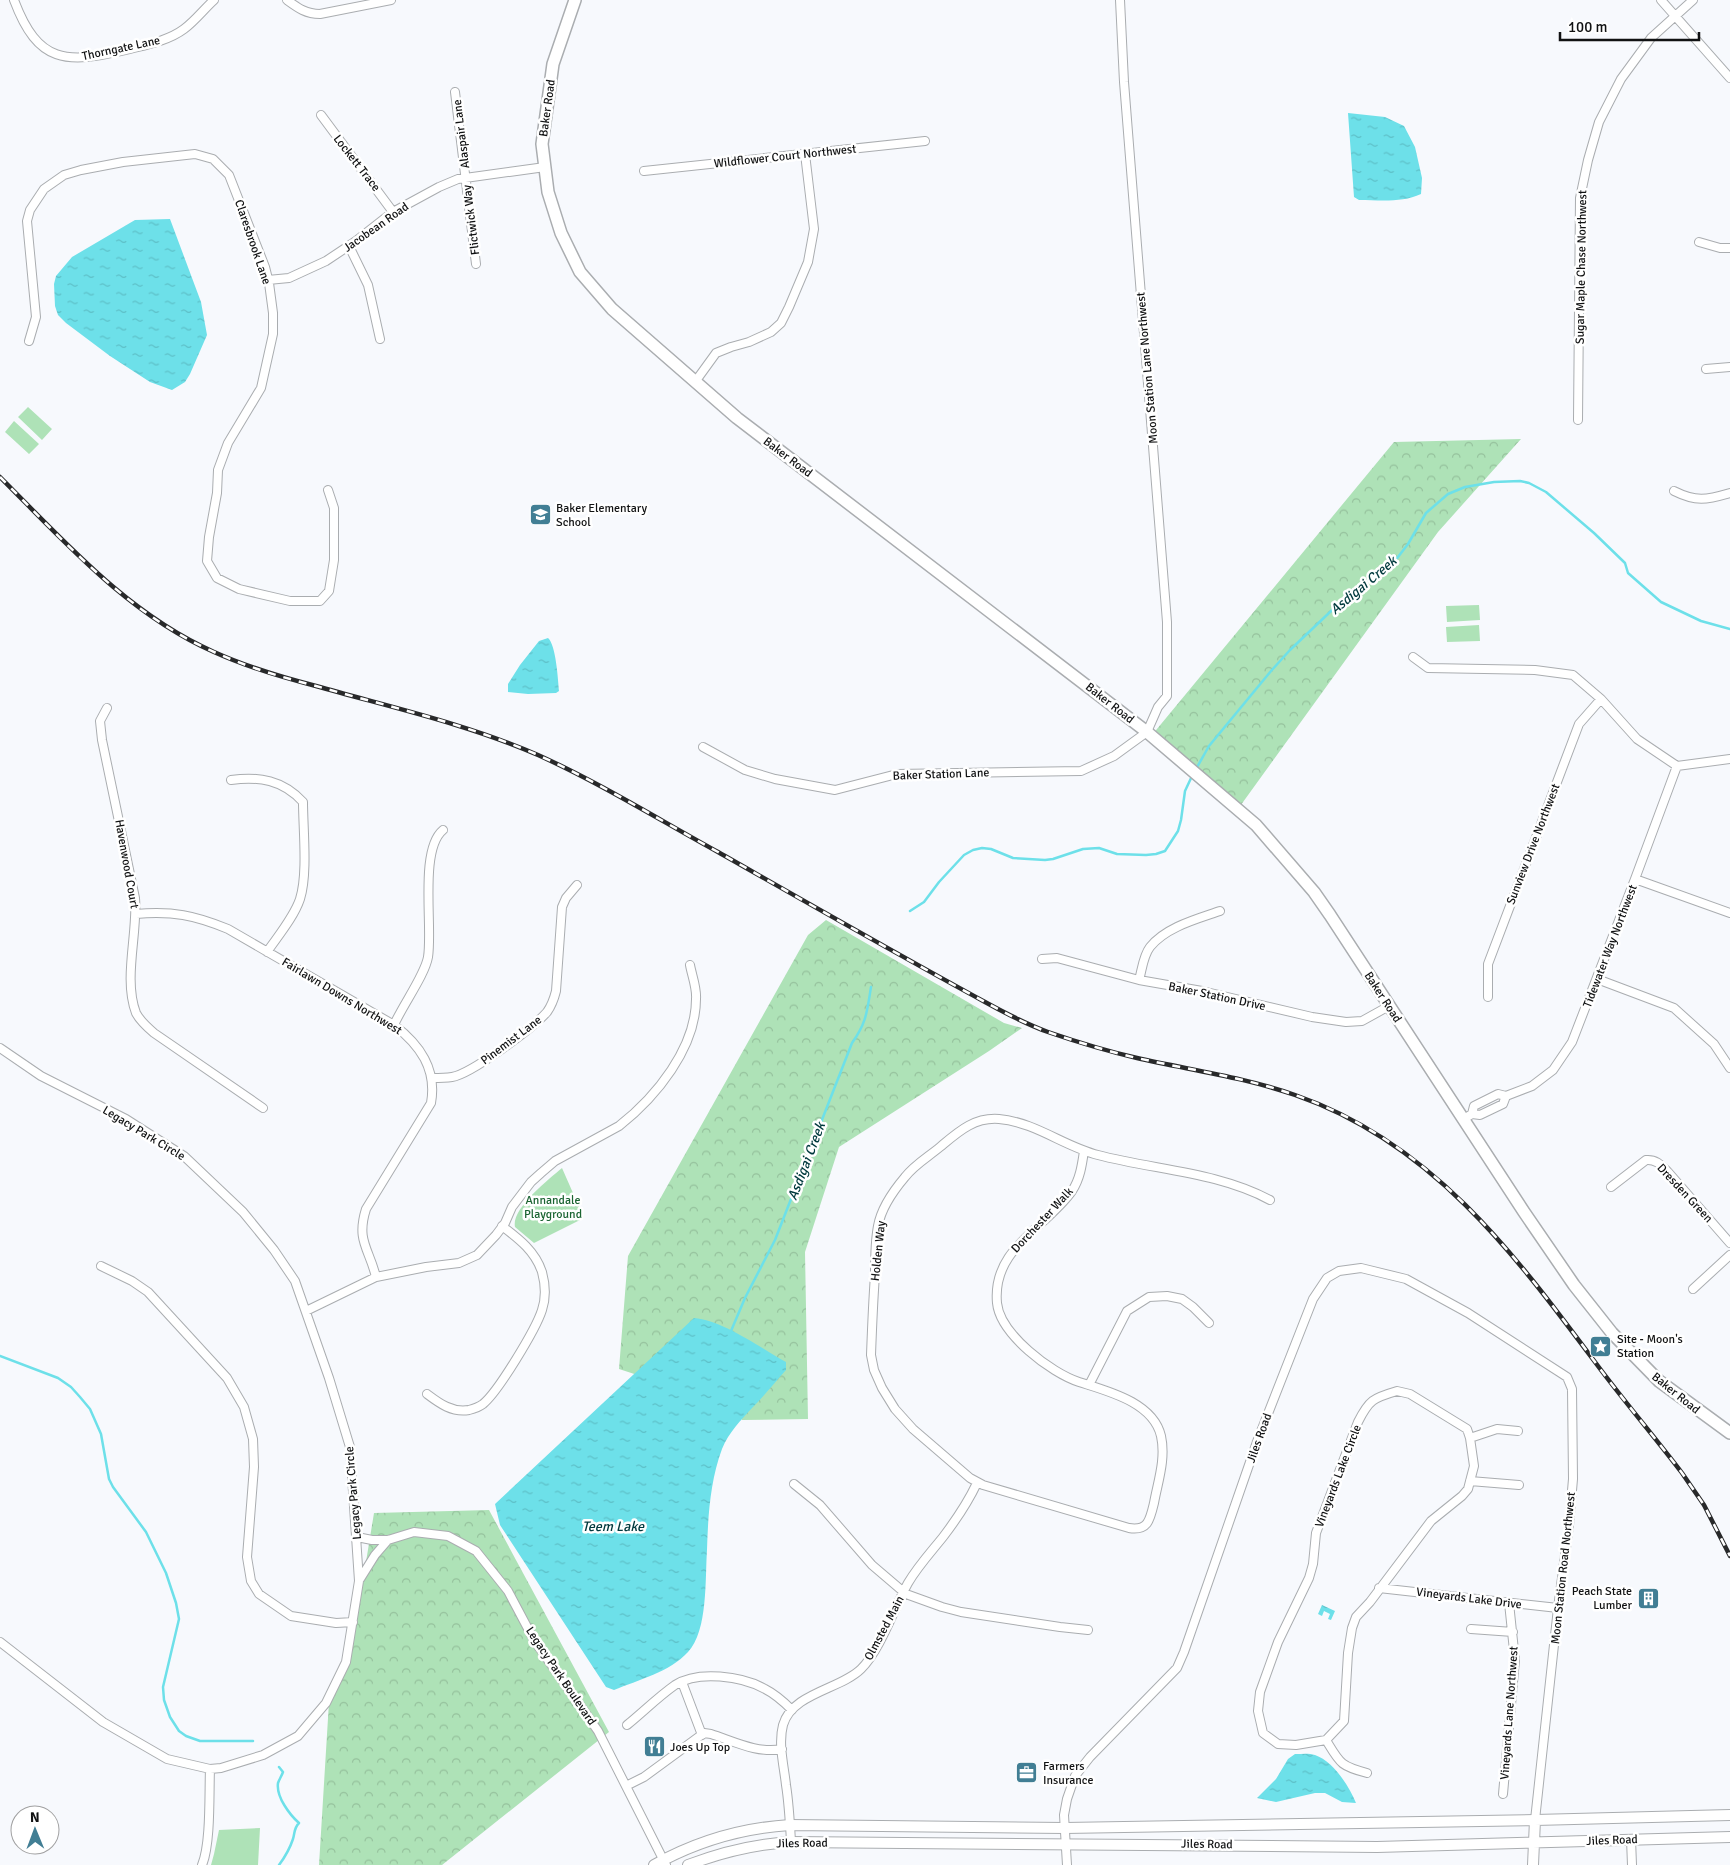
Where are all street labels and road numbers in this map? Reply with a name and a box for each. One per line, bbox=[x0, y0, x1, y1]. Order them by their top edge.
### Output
street label: Thorngate Lane bbox=[81, 33, 162, 64]
street label: Baker Road bbox=[536, 78, 559, 138]
street label: Alaspair Lane bbox=[450, 98, 473, 169]
street label: Lockett Trace bbox=[330, 132, 383, 195]
street label: Wildflower Court Northwest bbox=[713, 142, 857, 171]
street label: Flictwick Way bbox=[460, 184, 483, 256]
street label: Sugar Maple Chase Northwest bbox=[1573, 190, 1590, 344]
street label: Claresbrook Lane bbox=[231, 198, 274, 287]
street label: Jacobean Road bbox=[341, 199, 412, 255]
street label: Moon Station Lane Northwest bbox=[1133, 292, 1162, 444]
street label: Baker Road bbox=[760, 434, 815, 481]
street label: Baker Road bbox=[1082, 680, 1137, 727]
street label: Baker Station Lane bbox=[892, 765, 990, 784]
street label: Sunview Drive Northwest bbox=[1503, 782, 1563, 907]
street label: Havenwood Court bbox=[111, 818, 142, 910]
street label: Tidewater Way Northwest bbox=[1580, 883, 1641, 1010]
street label: Fairlawn Downs Northwest bbox=[279, 955, 405, 1038]
street label: Baker Road bbox=[1361, 969, 1405, 1026]
street label: Baker Station Drive bbox=[1167, 979, 1267, 1014]
street label: Pinemist Lane bbox=[478, 1013, 545, 1068]
street label: Legacy Park Circle bbox=[100, 1103, 188, 1164]
street label: Dresden Green bbox=[1653, 1161, 1716, 1226]
street label: Dorchester Walk bbox=[1008, 1184, 1077, 1256]
street label: Holden Way bbox=[868, 1220, 889, 1282]
street label: Baker Road bbox=[1648, 1369, 1703, 1417]
street label: Jiles Road bbox=[1244, 1411, 1275, 1465]
street label: Vineyards Lake Circle bbox=[1312, 1423, 1365, 1530]
street label: Legacy Park Circle bbox=[342, 1446, 365, 1540]
street label: Moon Station Road Northwest bbox=[1548, 1491, 1579, 1645]
street label: Vineyards Lake Drive bbox=[1415, 1585, 1523, 1612]
street label: Olmsted Main bbox=[861, 1593, 908, 1663]
street label: Legacy Park Boulevard bbox=[522, 1624, 599, 1728]
street label: Vineyards Lane Northwest bbox=[1497, 1646, 1522, 1780]
street label: Jiles Road bbox=[1586, 1832, 1638, 1849]
street label: Jiles Road bbox=[776, 1836, 828, 1851]
street label: Jiles Road bbox=[1181, 1837, 1233, 1852]

